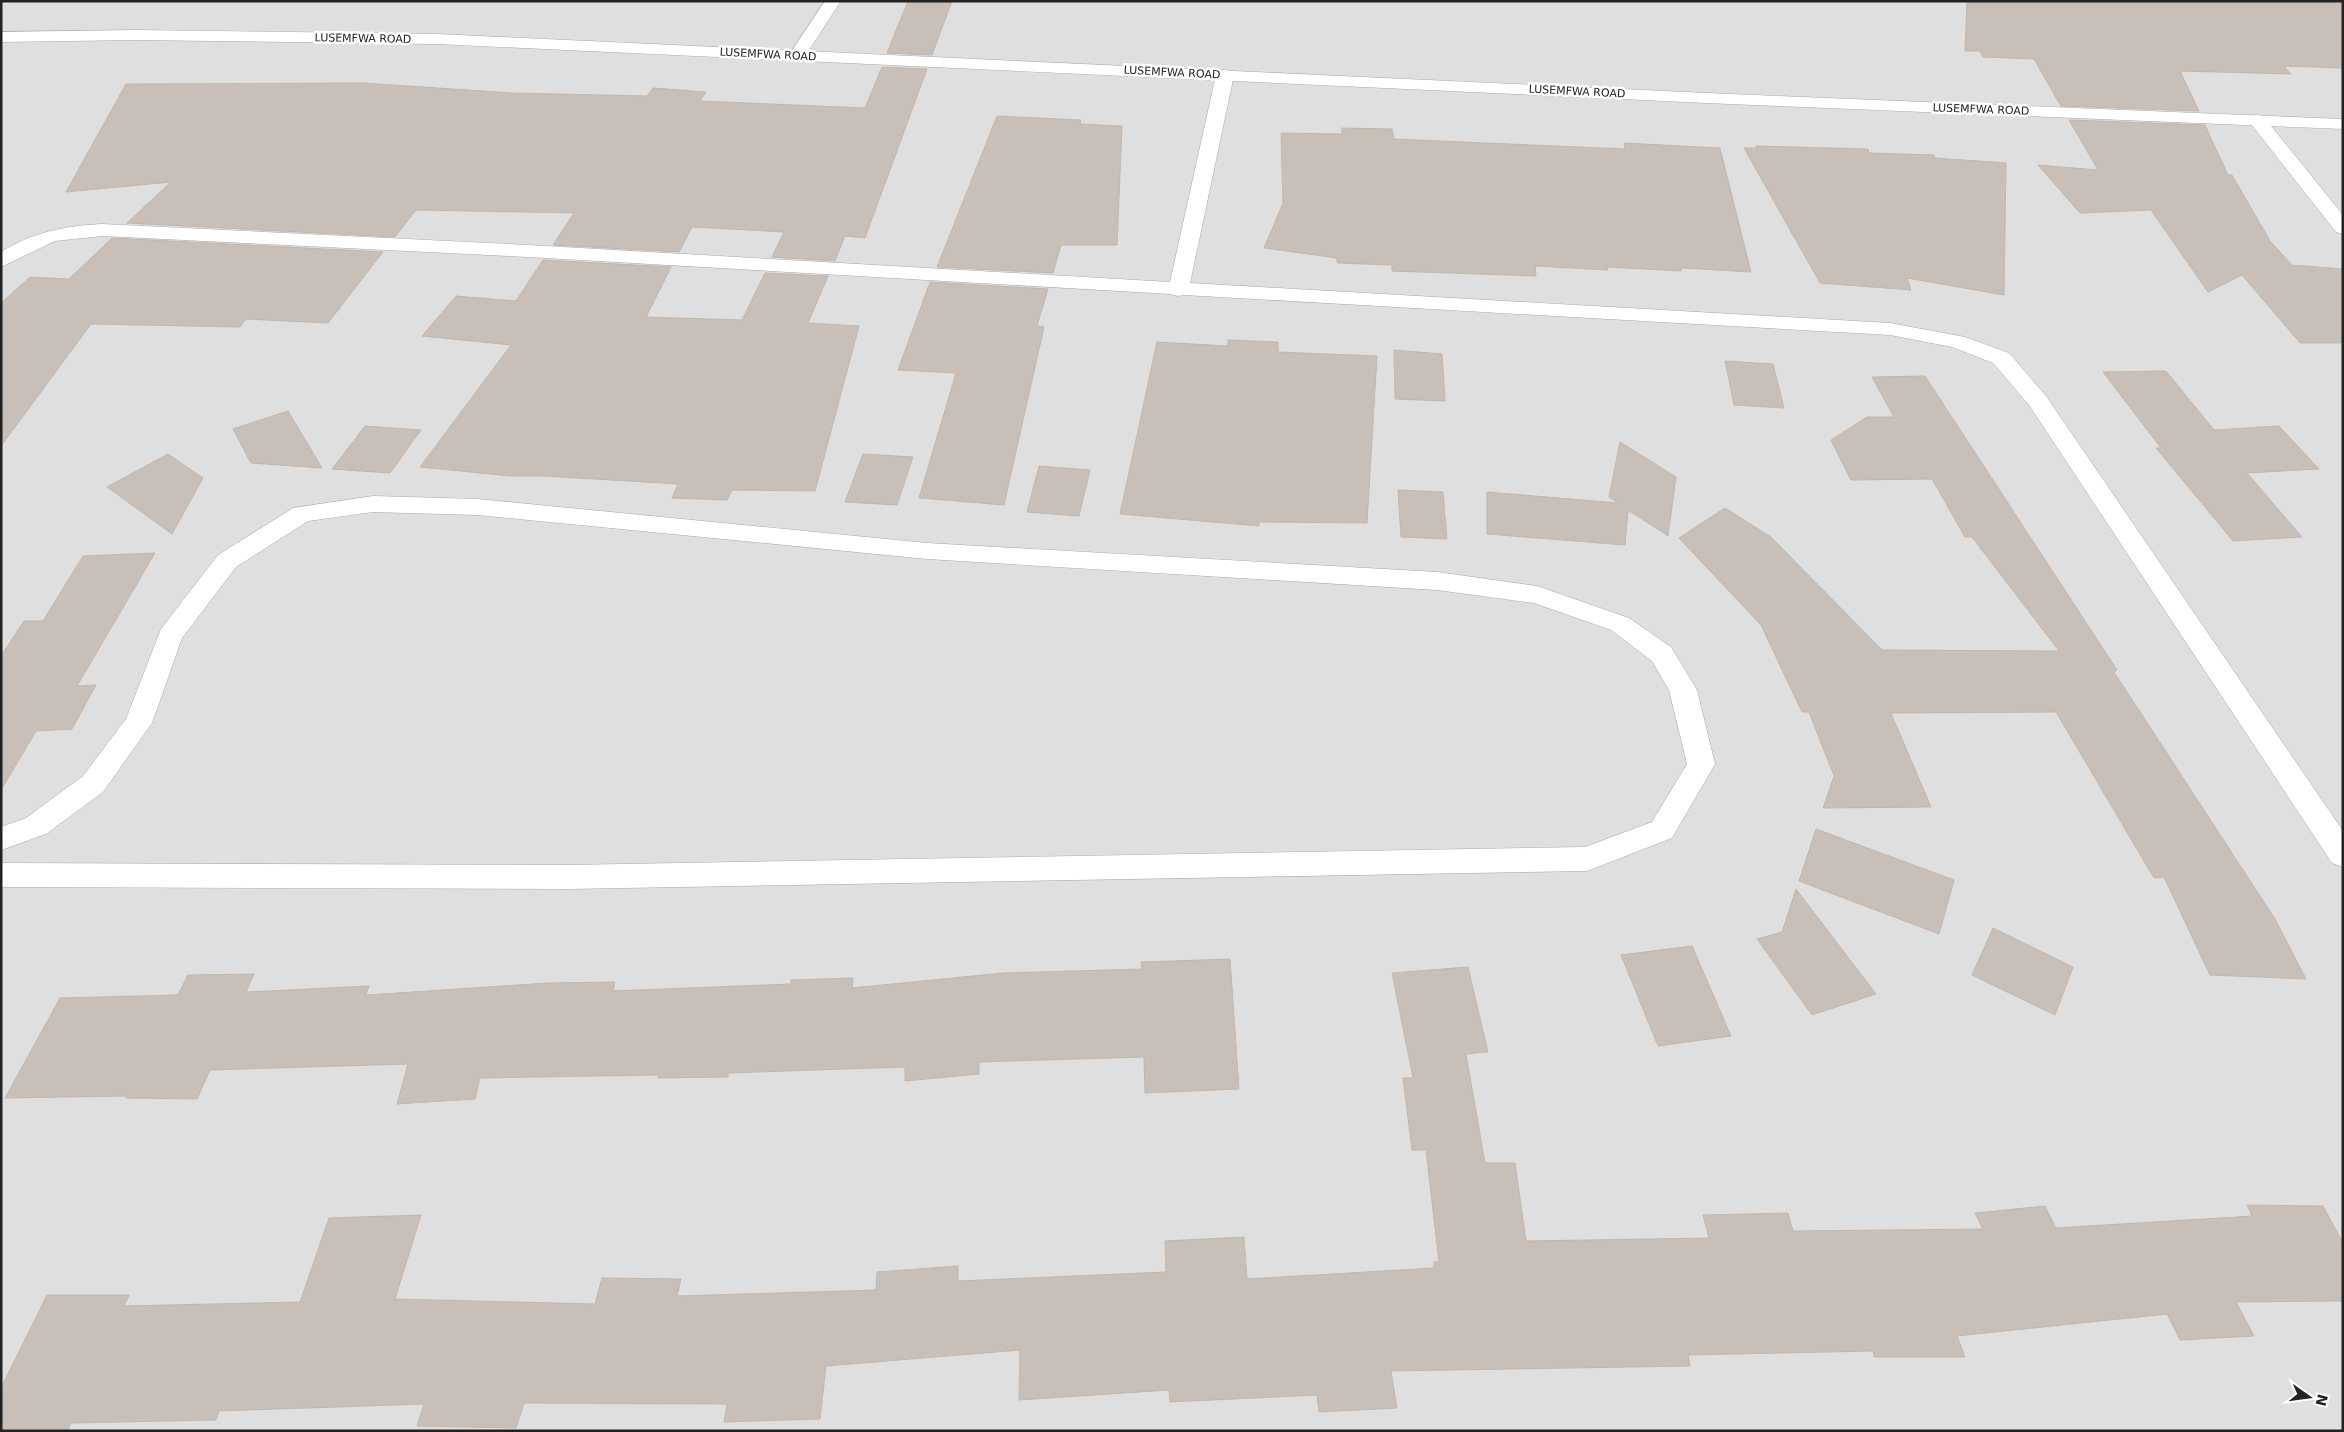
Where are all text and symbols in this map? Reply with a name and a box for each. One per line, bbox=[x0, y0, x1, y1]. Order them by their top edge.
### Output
street label: LUSEMFWA ROAD bbox=[314, 31, 411, 46]
street label: LUSEMFWA ROAD bbox=[719, 45, 817, 64]
street label: LUSEMFWA ROAD bbox=[1123, 63, 1221, 82]
street label: LUSEMFWA ROAD bbox=[1528, 82, 1626, 101]
street label: LUSEMFWA ROAD bbox=[1932, 101, 2030, 118]
north arrow bbox=[2284, 1372, 2334, 1422]
text: N bbox=[2312, 1393, 2331, 1408]

